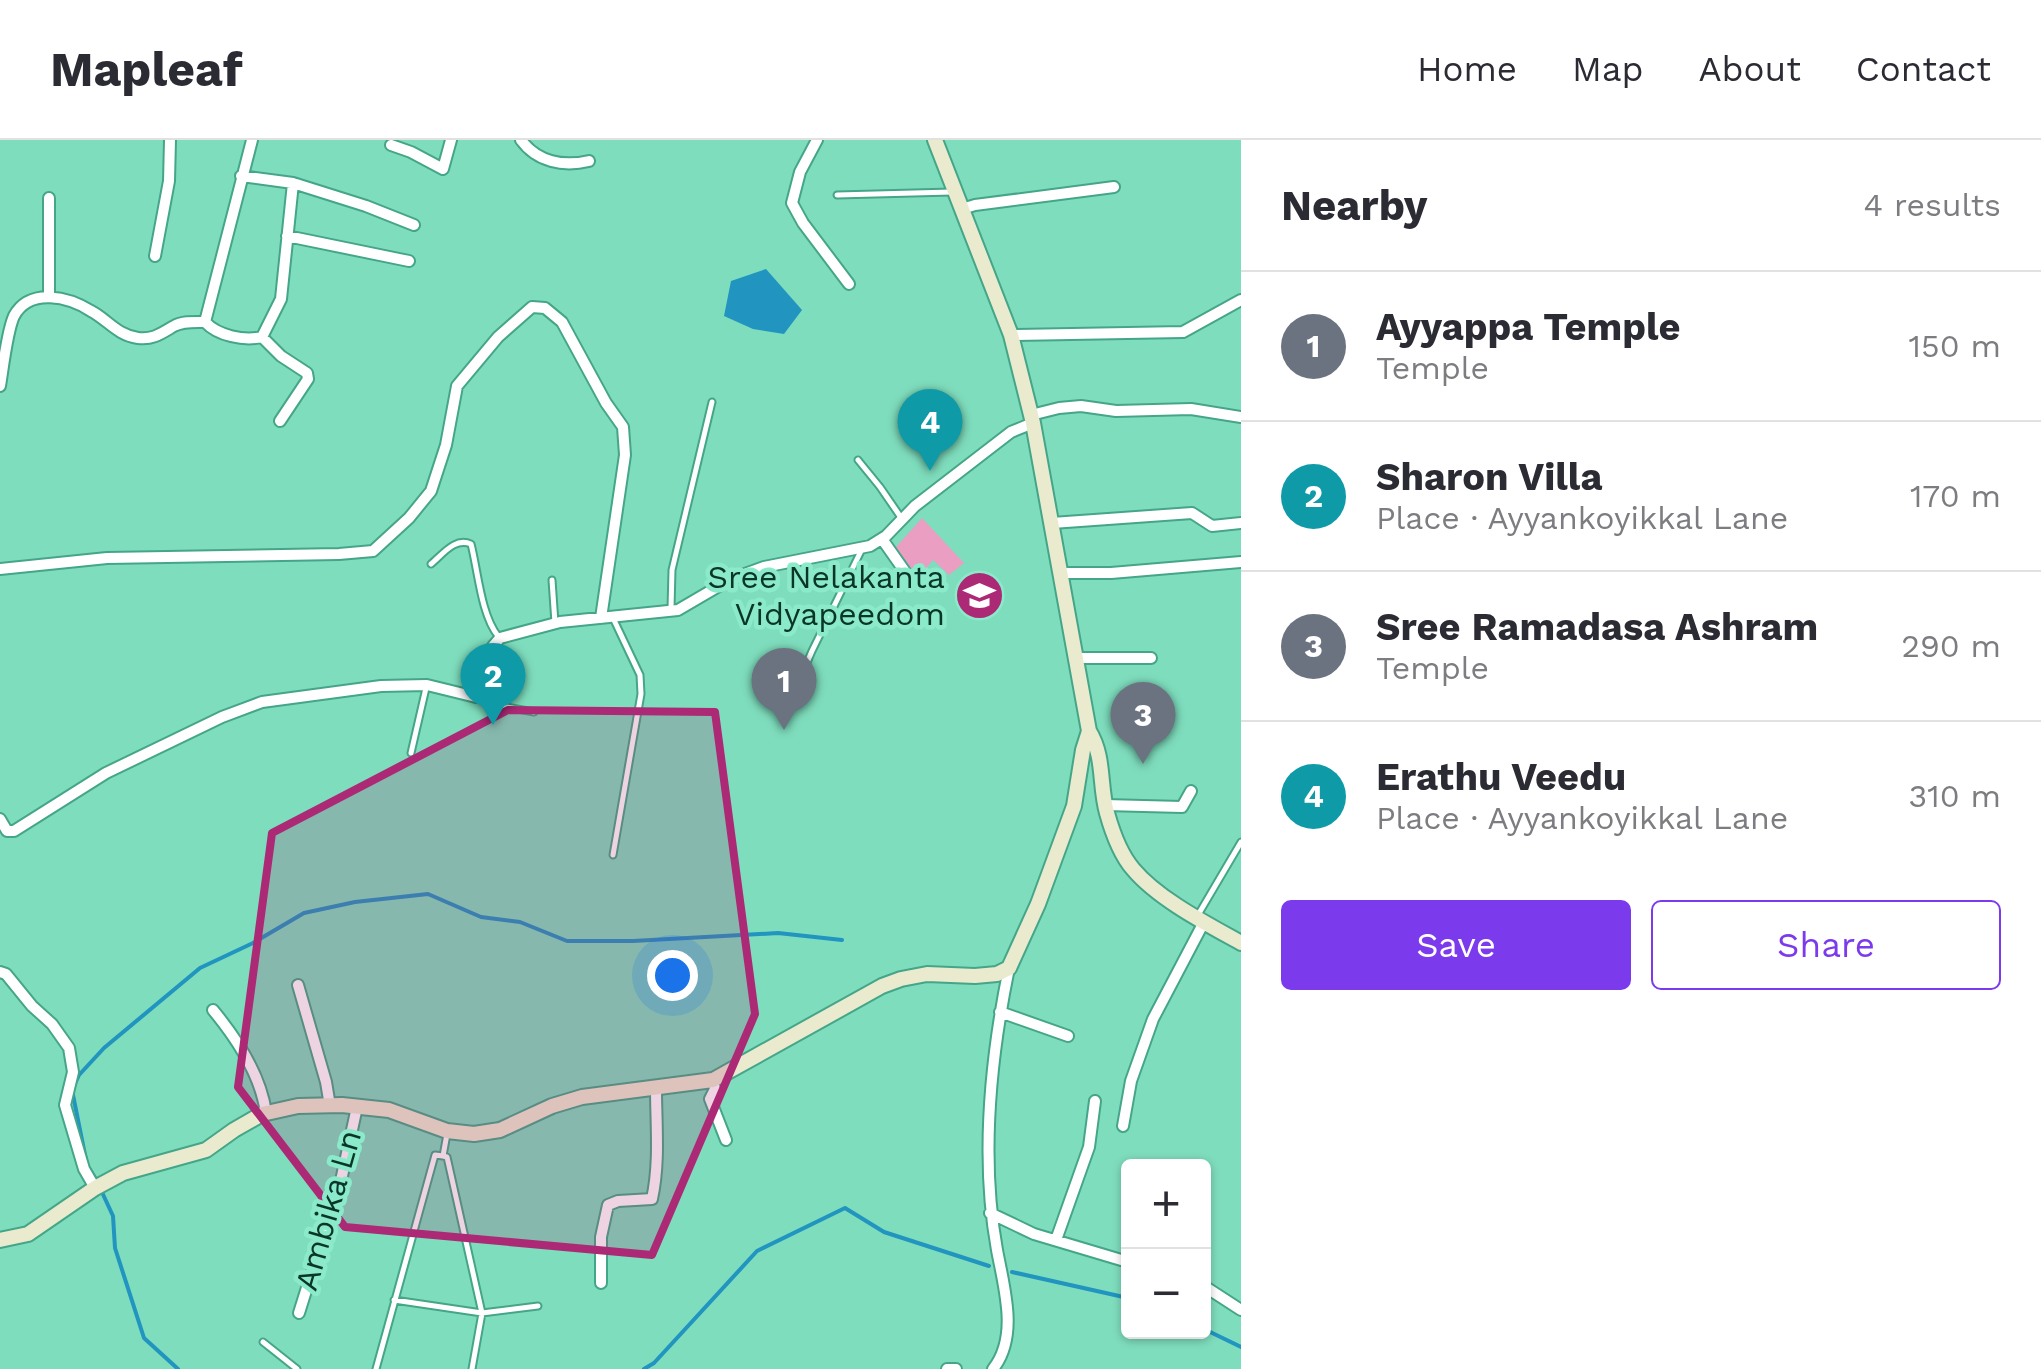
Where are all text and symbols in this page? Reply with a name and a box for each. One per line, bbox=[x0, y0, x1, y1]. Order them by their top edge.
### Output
text: Mapleaf bbox=[50, 41, 243, 98]
text: Home bbox=[1417, 48, 1517, 90]
text: Map bbox=[1572, 48, 1644, 90]
text: About bbox=[1699, 48, 1801, 90]
text: Contact bbox=[1856, 48, 1991, 90]
text: Nearby bbox=[1281, 181, 1428, 230]
text: 4 results bbox=[1863, 186, 2001, 224]
text: Ayyappa Temple bbox=[1376, 305, 1680, 349]
text: 1 bbox=[1307, 327, 1320, 365]
text: 150 m bbox=[1909, 327, 2001, 365]
text: Temple bbox=[1376, 349, 1489, 387]
pin: 4 bbox=[898, 388, 962, 471]
text: Sharon Villa bbox=[1376, 455, 1602, 499]
text: 2 bbox=[1304, 477, 1323, 515]
text: 170 m bbox=[1910, 477, 2001, 515]
text: Place · Ayyankoyikkal Lane bbox=[1376, 499, 1788, 537]
place label: Sree Nelakanta Vidyapeedom bbox=[708, 558, 945, 633]
school or university icon: Sree Nelakanta Vidyapeedom bbox=[954, 569, 1006, 621]
text: Sree Ramadasa Ashram bbox=[1376, 605, 1818, 649]
text: 3 bbox=[1304, 627, 1323, 665]
text: 290 m bbox=[1901, 627, 2001, 665]
pin: 2 bbox=[460, 642, 526, 725]
pin: 1 bbox=[752, 648, 816, 730]
text: Temple bbox=[1376, 649, 1489, 687]
pin: 3 bbox=[1110, 682, 1176, 764]
text: Erathu Veedu bbox=[1376, 755, 1626, 799]
text: 4 bbox=[1303, 777, 1324, 815]
text: 310 m bbox=[1909, 777, 2001, 815]
text: Place · Ayyankoyikkal Lane bbox=[1376, 799, 1788, 837]
button: Save bbox=[1281, 900, 1631, 990]
button: Share bbox=[1651, 900, 2001, 990]
your location bbox=[647, 950, 698, 1001]
street label: Ambika Ln bbox=[287, 1125, 369, 1295]
map controls bbox=[1121, 1159, 1211, 1339]
button: + bbox=[1121, 1159, 1211, 1249]
button: − bbox=[1121, 1249, 1211, 1339]

